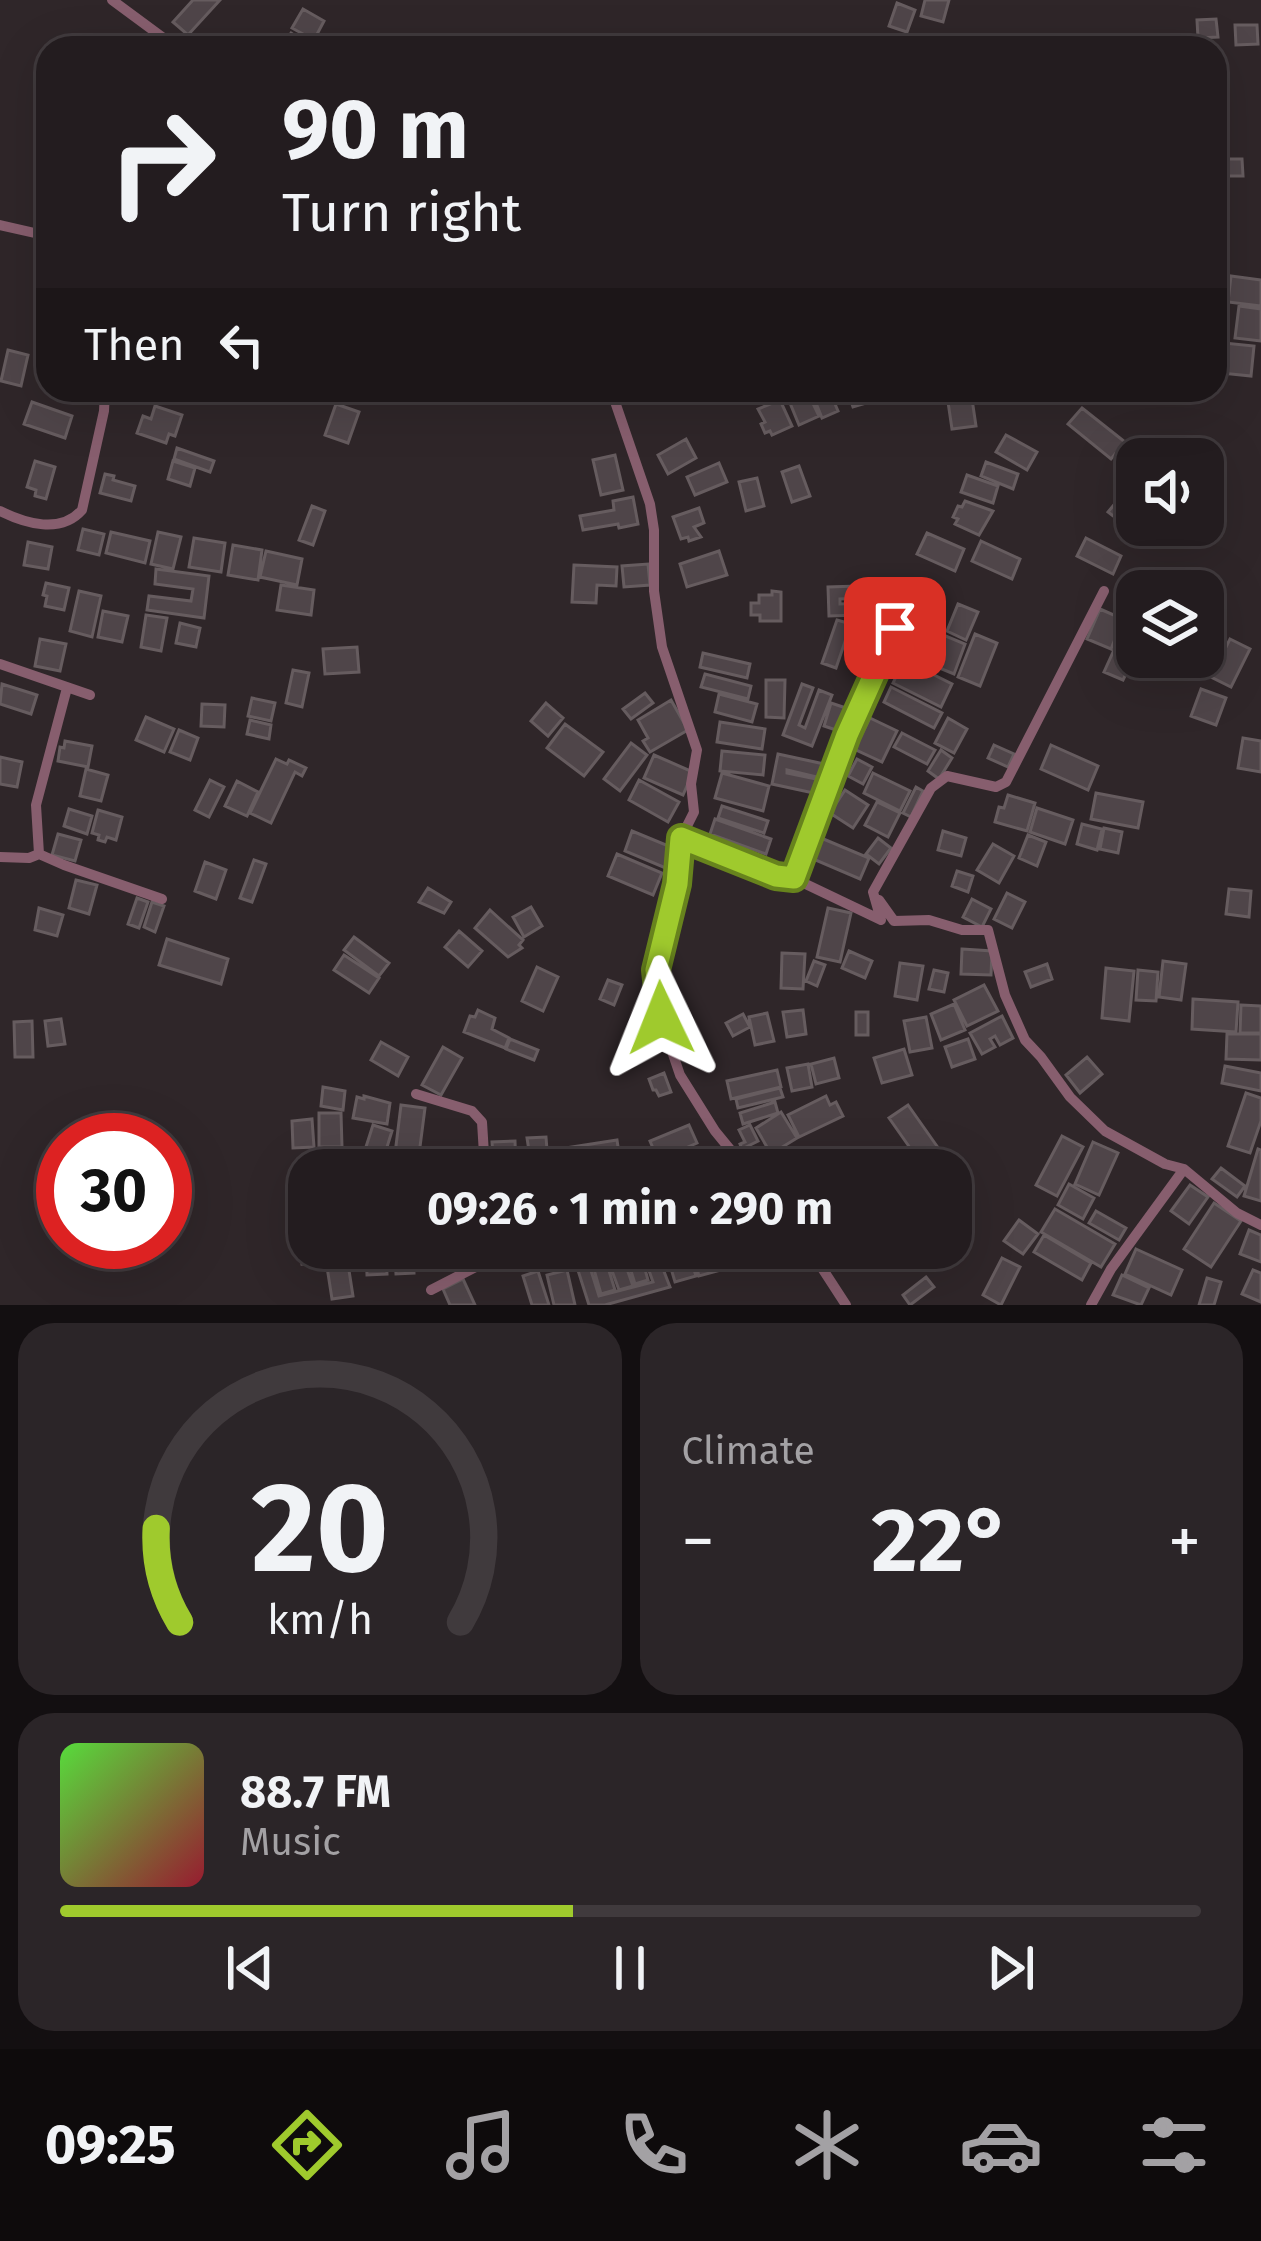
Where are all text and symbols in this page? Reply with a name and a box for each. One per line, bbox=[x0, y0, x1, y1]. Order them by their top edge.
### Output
text: 90 m bbox=[282, 79, 469, 180]
icon: right bbox=[84, 84, 240, 240]
text: Turn right bbox=[282, 181, 521, 245]
icon: left bbox=[209, 312, 275, 378]
text: Then bbox=[84, 318, 185, 372]
map controls bbox=[1116, 438, 1224, 678]
button: sound bbox=[1116, 438, 1224, 546]
button: layers bbox=[1116, 570, 1224, 678]
pin bbox=[844, 577, 946, 679]
icon: arrive bbox=[862, 595, 928, 661]
position arrow bbox=[598, 955, 724, 1081]
speed limit sign: 30 bbox=[36, 1113, 192, 1269]
text: 09:26 · 1 min · 290 m bbox=[427, 1182, 833, 1236]
text: Climate bbox=[682, 1428, 815, 1474]
text: 20 bbox=[251, 1454, 389, 1604]
text: 22° bbox=[871, 1487, 1011, 1595]
text: − bbox=[682, 1502, 715, 1581]
text: + bbox=[1168, 1502, 1201, 1581]
text: km/h bbox=[267, 1594, 373, 1645]
text: 88.7 FM bbox=[240, 1765, 391, 1819]
text: Music bbox=[240, 1819, 341, 1865]
icon: previous bbox=[217, 1935, 283, 2001]
icon: pause bbox=[597, 1935, 663, 2001]
icon: next bbox=[978, 1935, 1044, 2001]
icon: directions bbox=[265, 2103, 349, 2187]
icon: music bbox=[439, 2103, 523, 2187]
icon: phone bbox=[612, 2103, 696, 2187]
icon: climate bbox=[785, 2103, 869, 2187]
icon: car bbox=[959, 2103, 1043, 2187]
icon: filters bbox=[1132, 2103, 1216, 2187]
text: 09:25 bbox=[45, 2113, 176, 2177]

